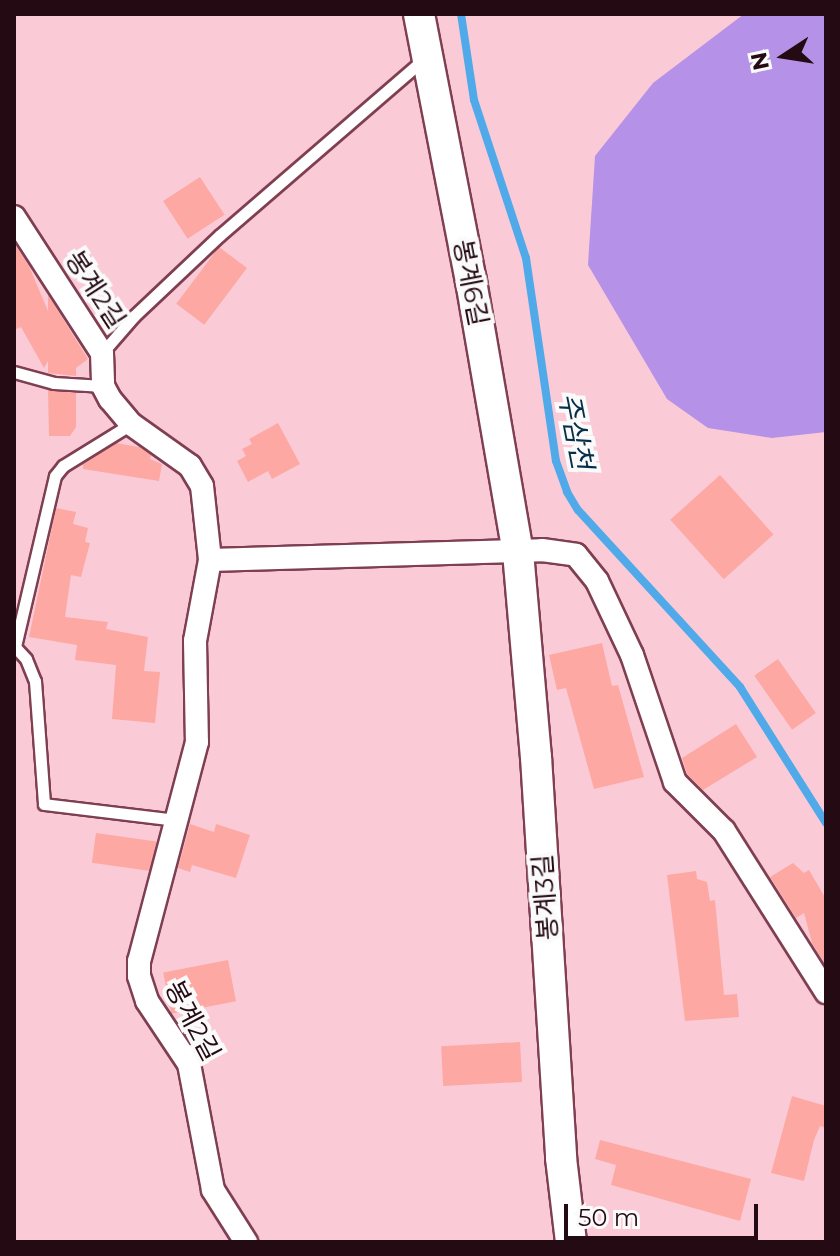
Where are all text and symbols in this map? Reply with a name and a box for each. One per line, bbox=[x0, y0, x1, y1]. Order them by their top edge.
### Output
north arrow bbox=[744, 16, 824, 96]
text: N bbox=[745, 50, 775, 73]
street label: 봉계6길 bbox=[446, 237, 494, 329]
street label: 봉계2길 bbox=[58, 245, 132, 335]
water label: 주삼천 bbox=[552, 390, 600, 472]
street label: 봉계3길 bbox=[527, 853, 565, 941]
street label: 봉계2길 bbox=[158, 975, 226, 1067]
scale bar bbox=[568, 1188, 762, 1238]
text: 50 m bbox=[578, 1203, 639, 1232]

